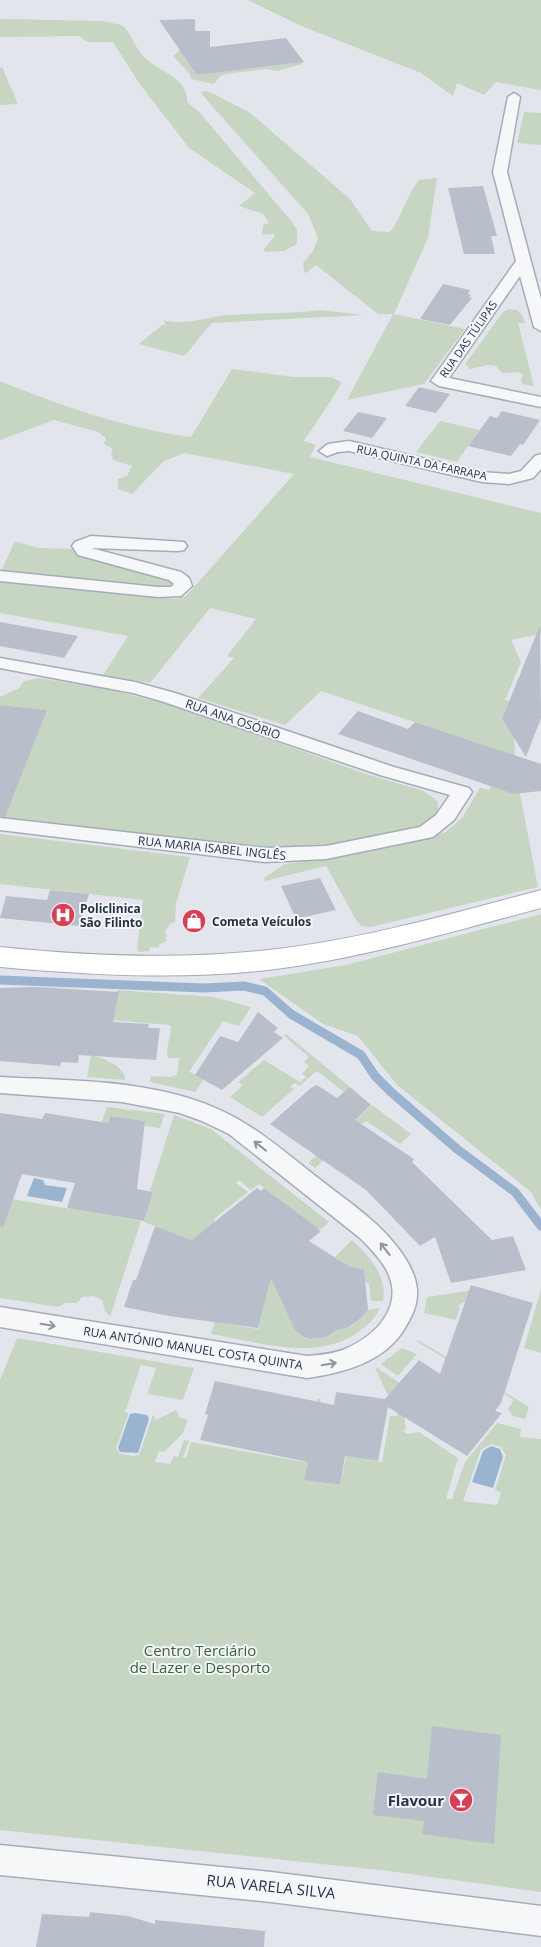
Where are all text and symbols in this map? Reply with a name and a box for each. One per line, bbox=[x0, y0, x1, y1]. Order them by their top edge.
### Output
street label: RUA DAS TÚLIPAS bbox=[436, 297, 500, 381]
street label: RUA QUINTA DA FARRAPA bbox=[355, 441, 489, 483]
street label: RUA ANA OSÓRIO bbox=[183, 695, 283, 743]
street label: RUA MARIA ISABEL INGLÊS bbox=[137, 832, 287, 864]
place label: Policlinica São Filinto bbox=[80, 900, 143, 931]
hospital icon: Policlinica São Filinto bbox=[50, 902, 76, 928]
shop icon: Cometa Veículos bbox=[181, 908, 207, 934]
place label: Cometa Veículos bbox=[212, 913, 311, 930]
one-way arrow bbox=[254, 1140, 267, 1151]
one-way arrow bbox=[379, 1243, 390, 1256]
one-way arrow bbox=[40, 1320, 56, 1330]
street label: RUA ANTÓNIO MANUEL COSTA QUINTA bbox=[82, 1322, 304, 1374]
one-way arrow bbox=[321, 1359, 337, 1369]
park label: Centro Terciário de Lazer e Desporto bbox=[130, 1640, 270, 1677]
bar icon: Flavour bbox=[448, 1787, 474, 1813]
place label: Flavour bbox=[388, 1790, 444, 1810]
street label: RUA VARELA SILVA bbox=[206, 1869, 337, 1903]

